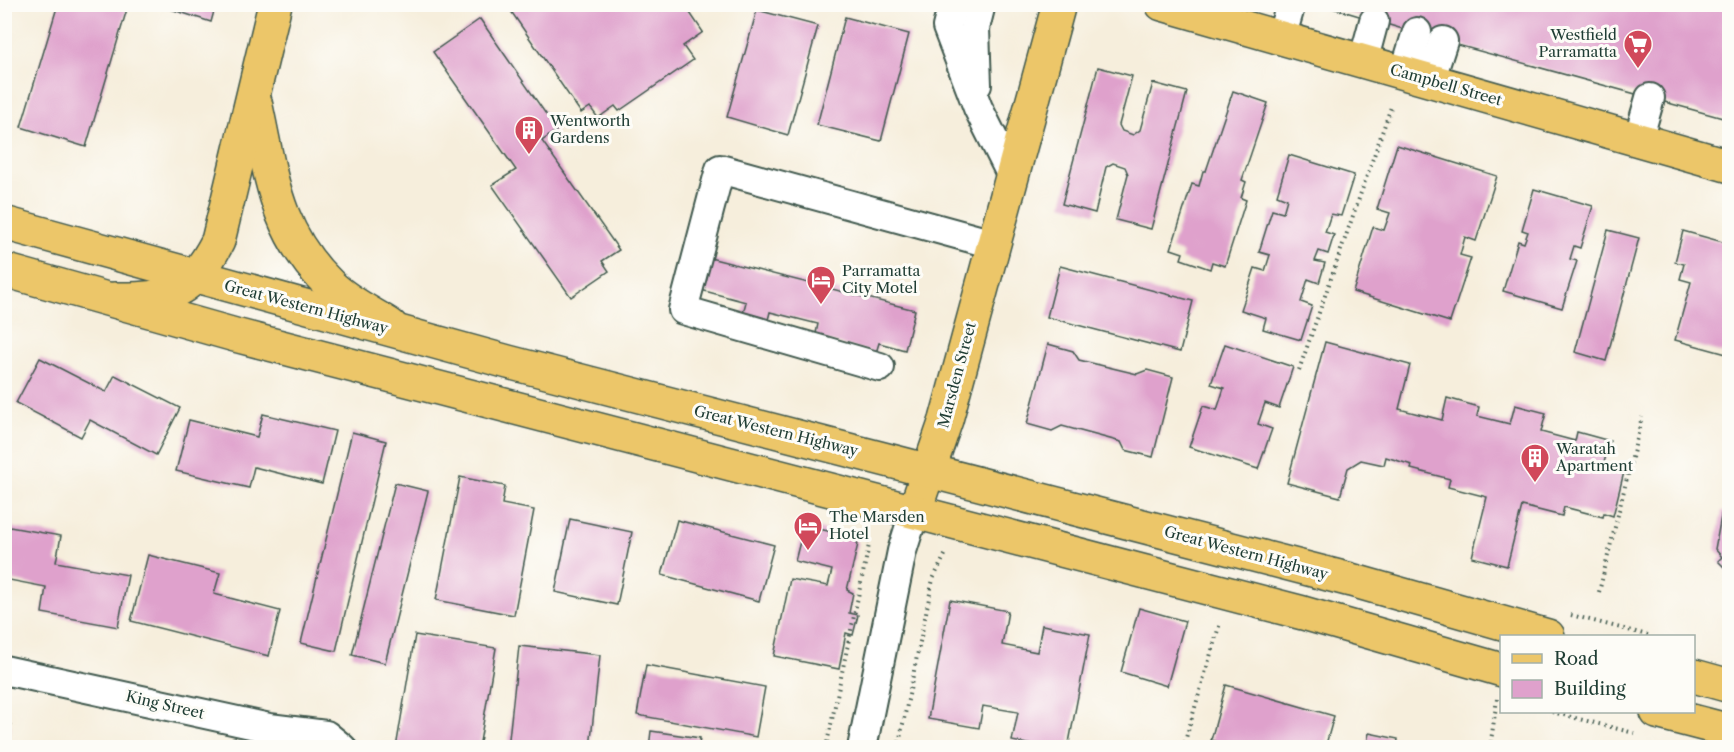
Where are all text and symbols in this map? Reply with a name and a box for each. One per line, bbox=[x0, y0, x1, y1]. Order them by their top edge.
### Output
place label: Westfield Parramatta bbox=[1539, 25, 1617, 61]
supermarket icon: Westfield Parramatta bbox=[1622, 28, 1654, 70]
street label: Campbell Street bbox=[1388, 59, 1505, 110]
place label: Wentworth Gardens bbox=[549, 111, 631, 147]
building icon: Wentworth Gardens bbox=[513, 114, 545, 156]
place label: Parramatta City Motel bbox=[842, 261, 921, 297]
hotel icon: Parramatta City Motel bbox=[805, 264, 837, 306]
street label: Great Western Highway bbox=[222, 275, 391, 338]
street label: Marsden Street bbox=[933, 319, 980, 430]
street label: Great Western Highway bbox=[692, 401, 861, 460]
place label: Waratah Apartment bbox=[1555, 439, 1634, 475]
building icon: Waratah Apartment bbox=[1519, 442, 1551, 484]
place label: The Marsden Hotel bbox=[829, 507, 925, 543]
hotel icon: The Marsden Hotel bbox=[792, 510, 824, 552]
street label: Great Western Highway bbox=[1162, 521, 1331, 584]
legend bbox=[1500, 635, 1695, 713]
text: Road bbox=[1554, 648, 1599, 670]
text: Building bbox=[1554, 678, 1626, 700]
street label: King Street bbox=[124, 686, 207, 723]

